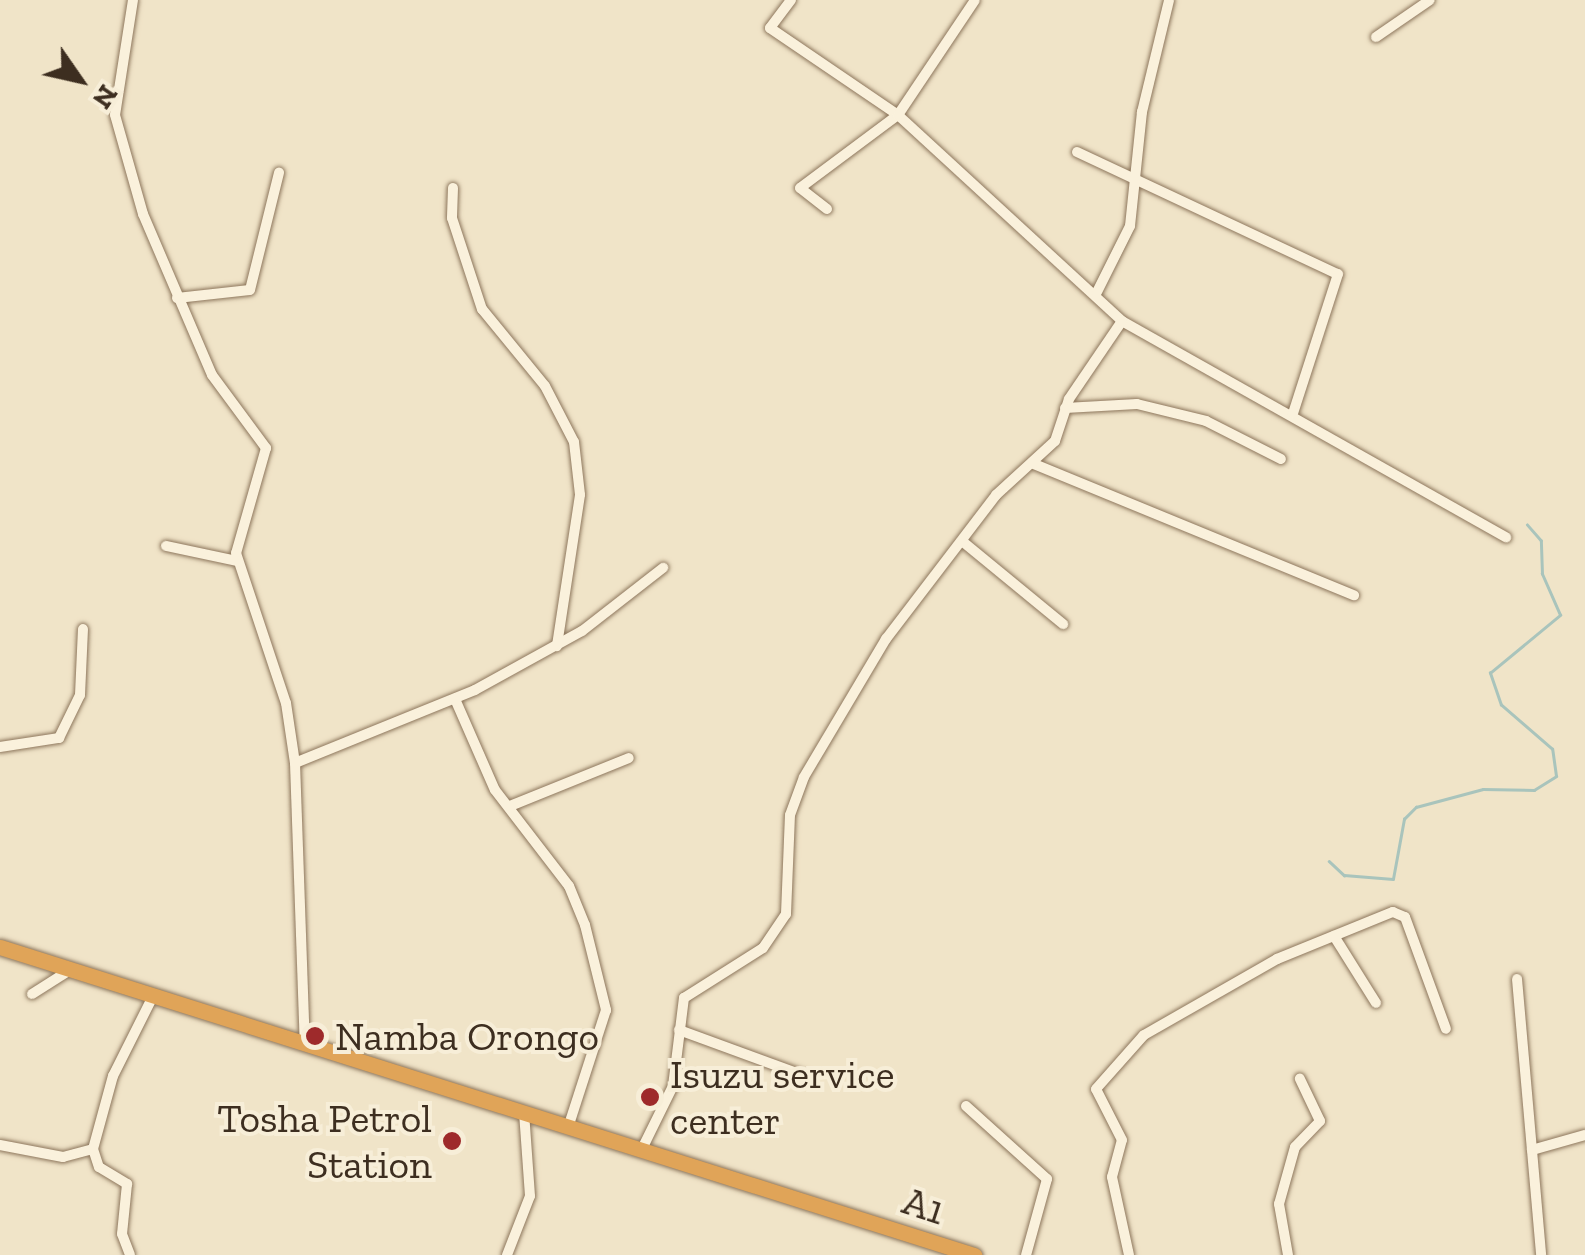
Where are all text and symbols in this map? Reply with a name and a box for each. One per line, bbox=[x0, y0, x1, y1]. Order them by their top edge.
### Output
north arrow bbox=[30, 30, 130, 130]
text: N bbox=[86, 79, 125, 115]
place label: Namba Orongo bbox=[335, 1012, 599, 1060]
marker: Namba Orongo bbox=[304, 1025, 326, 1047]
place label: Isuzu service center bbox=[670, 1050, 895, 1144]
marker: Isuzu service center bbox=[639, 1086, 661, 1108]
place label: Tosha Petrol Station bbox=[217, 1094, 432, 1188]
marker: Tosha Petrol Station bbox=[441, 1130, 463, 1152]
street label: A1 bbox=[897, 1176, 951, 1234]

